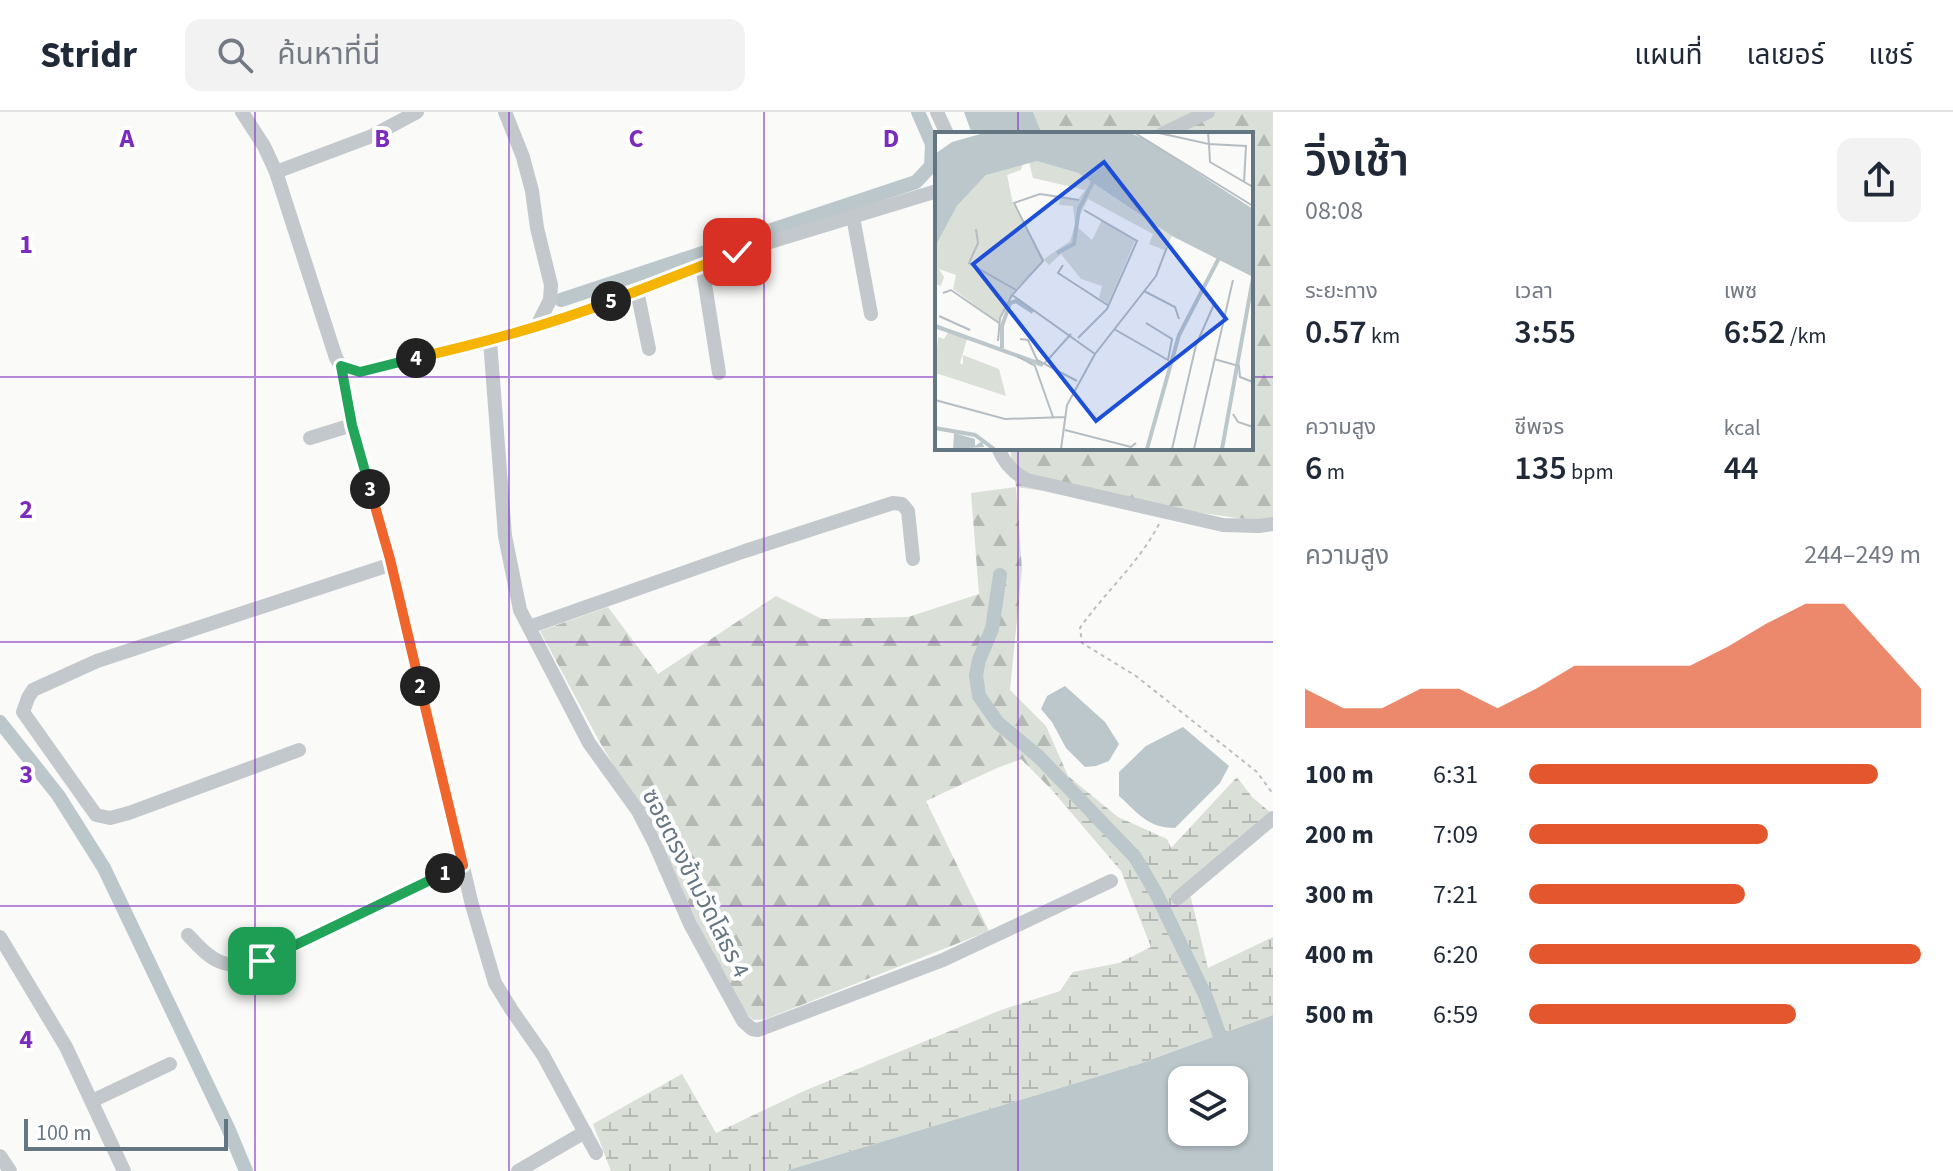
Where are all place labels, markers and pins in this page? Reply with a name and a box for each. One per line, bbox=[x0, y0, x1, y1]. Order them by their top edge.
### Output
pin bbox=[703, 218, 771, 286]
pin: 5 bbox=[591, 281, 631, 321]
pin: 4 bbox=[396, 338, 436, 378]
pin: 3 bbox=[350, 469, 390, 509]
pin: 2 bbox=[400, 666, 440, 706]
pin: 1 bbox=[425, 853, 465, 893]
pin bbox=[228, 927, 296, 995]

